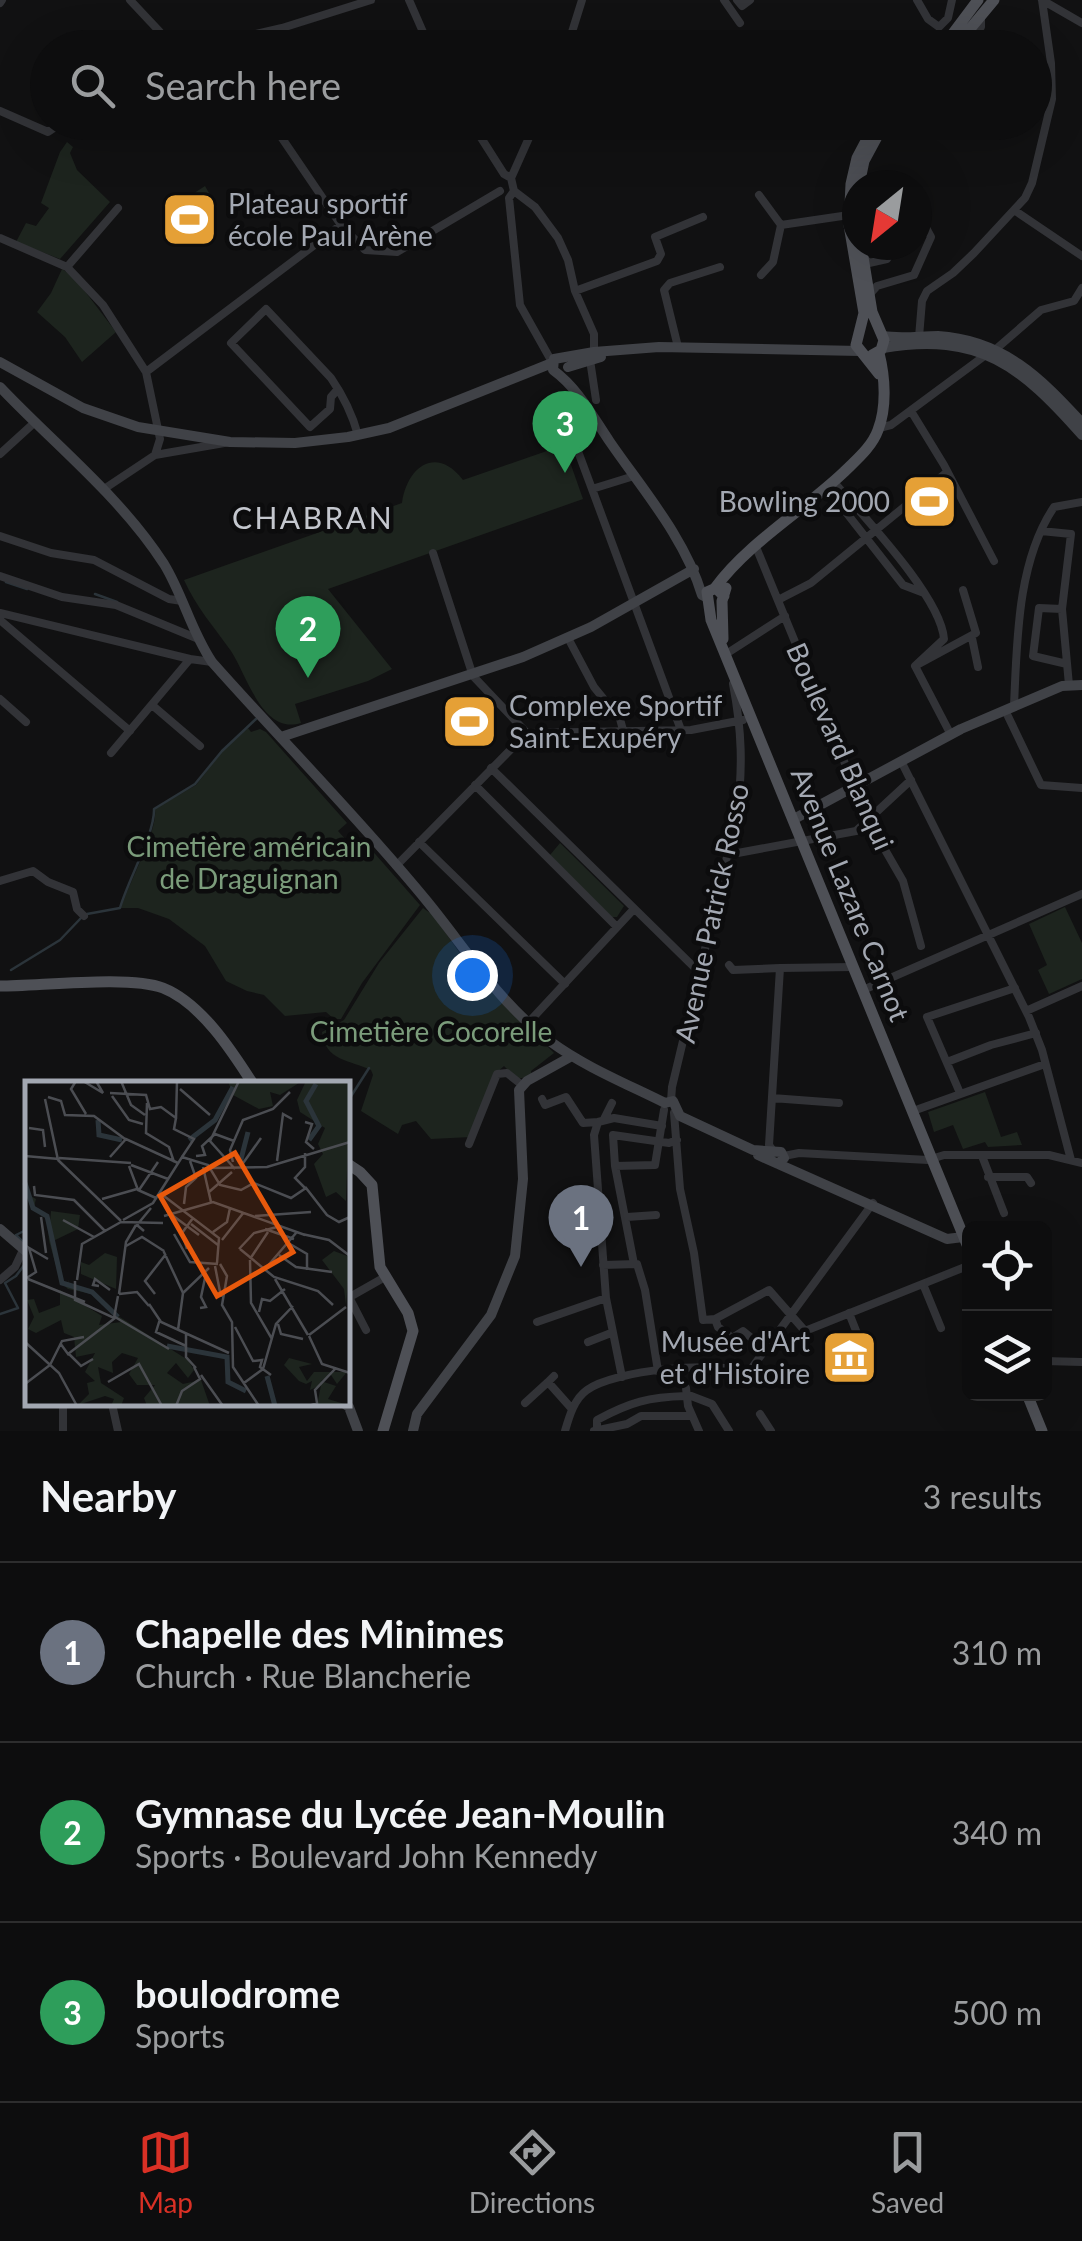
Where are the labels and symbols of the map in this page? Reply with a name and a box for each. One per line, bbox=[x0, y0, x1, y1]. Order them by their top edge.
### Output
north arrow bbox=[842, 170, 932, 260]
place label: Plateau sportif école Paul Arène bbox=[228, 186, 433, 252]
sports icon: Plateau sportif école Paul Arène bbox=[159, 189, 219, 249]
pin: 3 bbox=[532, 390, 598, 473]
sports icon: Bowling 2000 bbox=[899, 471, 959, 531]
place label: Bowling 2000 bbox=[719, 484, 890, 518]
district label: CHABRAN bbox=[232, 499, 394, 535]
pin: 2 bbox=[276, 596, 340, 678]
street label: Boulevard Blanqui bbox=[780, 637, 902, 855]
place label: Complexe Sportif Saint-Exupéry bbox=[509, 688, 722, 754]
sports icon: Complexe Sportif Saint-Exupéry bbox=[440, 691, 500, 751]
street label: Avenue Lazare Carnot bbox=[785, 762, 917, 1026]
street label: Avenue Patrick Rosso bbox=[667, 780, 755, 1046]
park label: Cimetière américain de Draguignan bbox=[126, 829, 372, 895]
your location bbox=[447, 950, 498, 1001]
park label: Cimetière Cocorelle bbox=[310, 1014, 552, 1048]
inset map bbox=[25, 1081, 350, 1406]
pin: 1 bbox=[548, 1184, 614, 1267]
place label: Musée d'Art et d'Histoire bbox=[660, 1324, 810, 1390]
museum icon: Musée d'Art et d'Histoire bbox=[819, 1327, 879, 1387]

